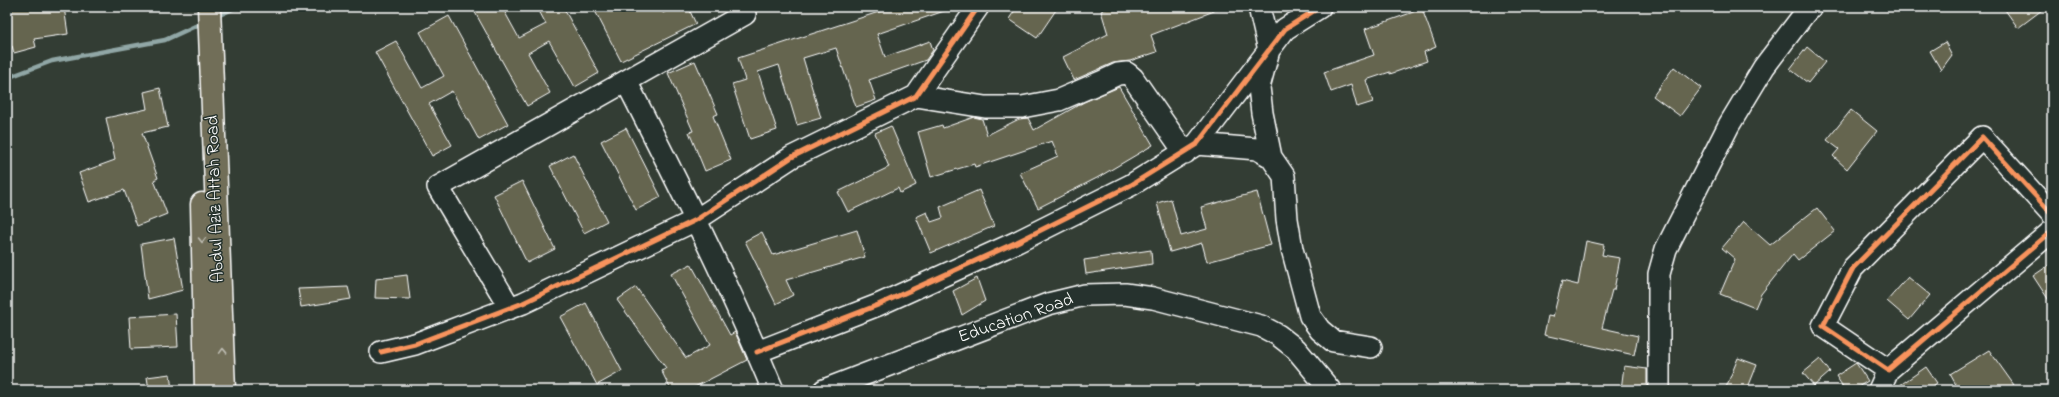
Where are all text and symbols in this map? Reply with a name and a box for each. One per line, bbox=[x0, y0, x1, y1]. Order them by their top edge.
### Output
street label: Abdul Aziz Attah Road bbox=[200, 115, 232, 283]
one-way arrow bbox=[198, 237, 207, 243]
street label: Education Road bbox=[955, 287, 1077, 351]
one-way arrow bbox=[218, 348, 227, 354]

